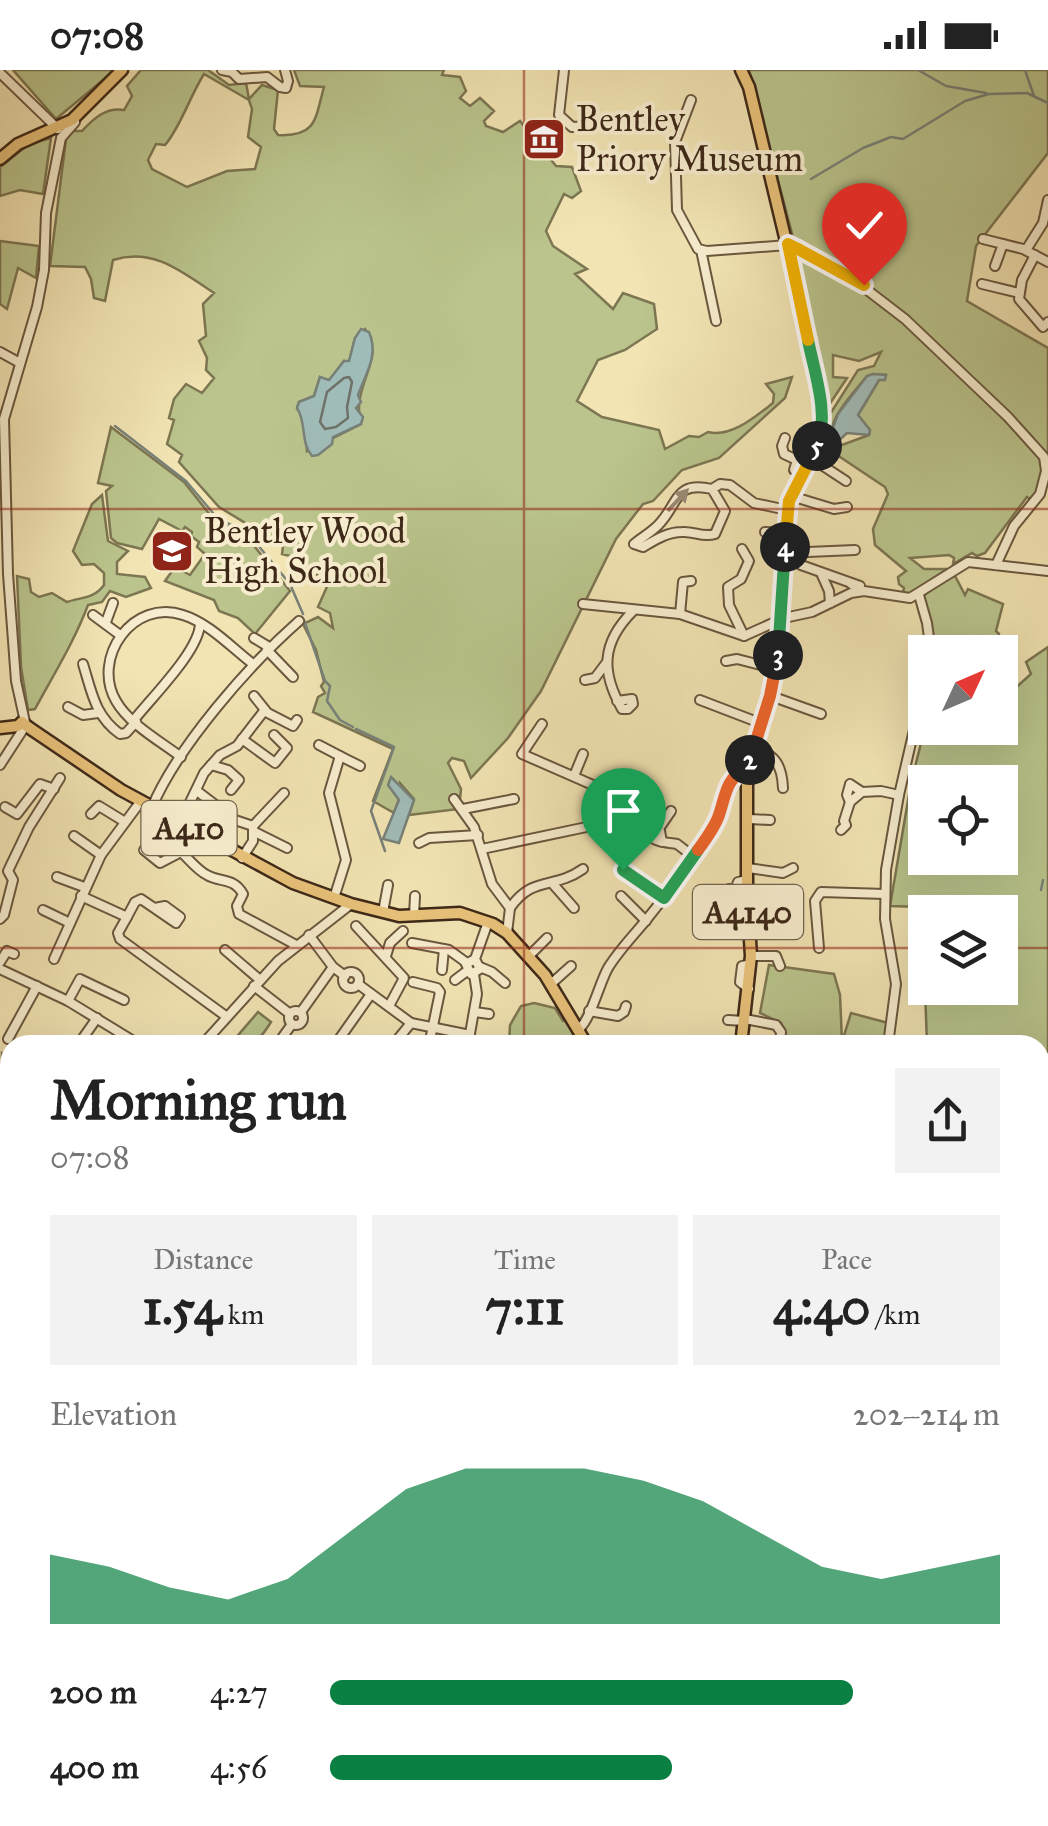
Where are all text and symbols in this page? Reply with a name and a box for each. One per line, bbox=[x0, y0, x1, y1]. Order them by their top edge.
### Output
text: 07:08 bbox=[50, 12, 144, 58]
place label: Bentley Priory Museum bbox=[576, 98, 803, 181]
museum icon: Bentley Priory Museum bbox=[521, 116, 567, 162]
pin bbox=[822, 183, 907, 286]
icon: check bbox=[837, 198, 892, 253]
pin: 5 bbox=[792, 421, 842, 471]
text: 5 bbox=[810, 428, 824, 463]
one-way arrow bbox=[667, 489, 690, 513]
place label: Bentley Wood High School bbox=[204, 510, 406, 593]
pin: 4 bbox=[760, 522, 810, 572]
school or university icon: Bentley Wood High School bbox=[149, 528, 195, 574]
text: 4 bbox=[777, 529, 793, 564]
pin: 3 bbox=[753, 630, 803, 680]
north arrow bbox=[908, 635, 1018, 745]
map controls bbox=[908, 635, 1018, 1005]
text: 3 bbox=[772, 637, 784, 672]
pin: 2 bbox=[725, 735, 775, 785]
text: 2 bbox=[743, 742, 757, 777]
button: locate bbox=[908, 765, 1018, 875]
pin bbox=[581, 768, 666, 871]
icon: arrive bbox=[596, 783, 651, 838]
road number: A410 bbox=[142, 801, 236, 855]
road number: A4140 bbox=[693, 885, 803, 939]
button: layers bbox=[908, 895, 1018, 1005]
text: Morning run bbox=[50, 1067, 347, 1134]
button: share bbox=[895, 1068, 1000, 1173]
text: 07:08 bbox=[50, 1138, 129, 1177]
text: Distance bbox=[153, 1242, 254, 1277]
text: Time bbox=[494, 1242, 556, 1277]
text: Pace bbox=[821, 1242, 872, 1277]
text: 1.54 bbox=[142, 1277, 222, 1338]
text: 7:11 bbox=[486, 1277, 564, 1338]
text: 4:40 bbox=[773, 1277, 870, 1338]
text: km bbox=[222, 1297, 264, 1332]
text: /km bbox=[870, 1297, 920, 1332]
text: Elevation bbox=[50, 1395, 177, 1434]
text: 202–214 m bbox=[853, 1395, 1000, 1434]
text: 200 m bbox=[50, 1673, 137, 1712]
text: 4:27 bbox=[210, 1673, 268, 1712]
text: 400 m bbox=[50, 1748, 139, 1787]
text: 4:56 bbox=[210, 1748, 267, 1787]

